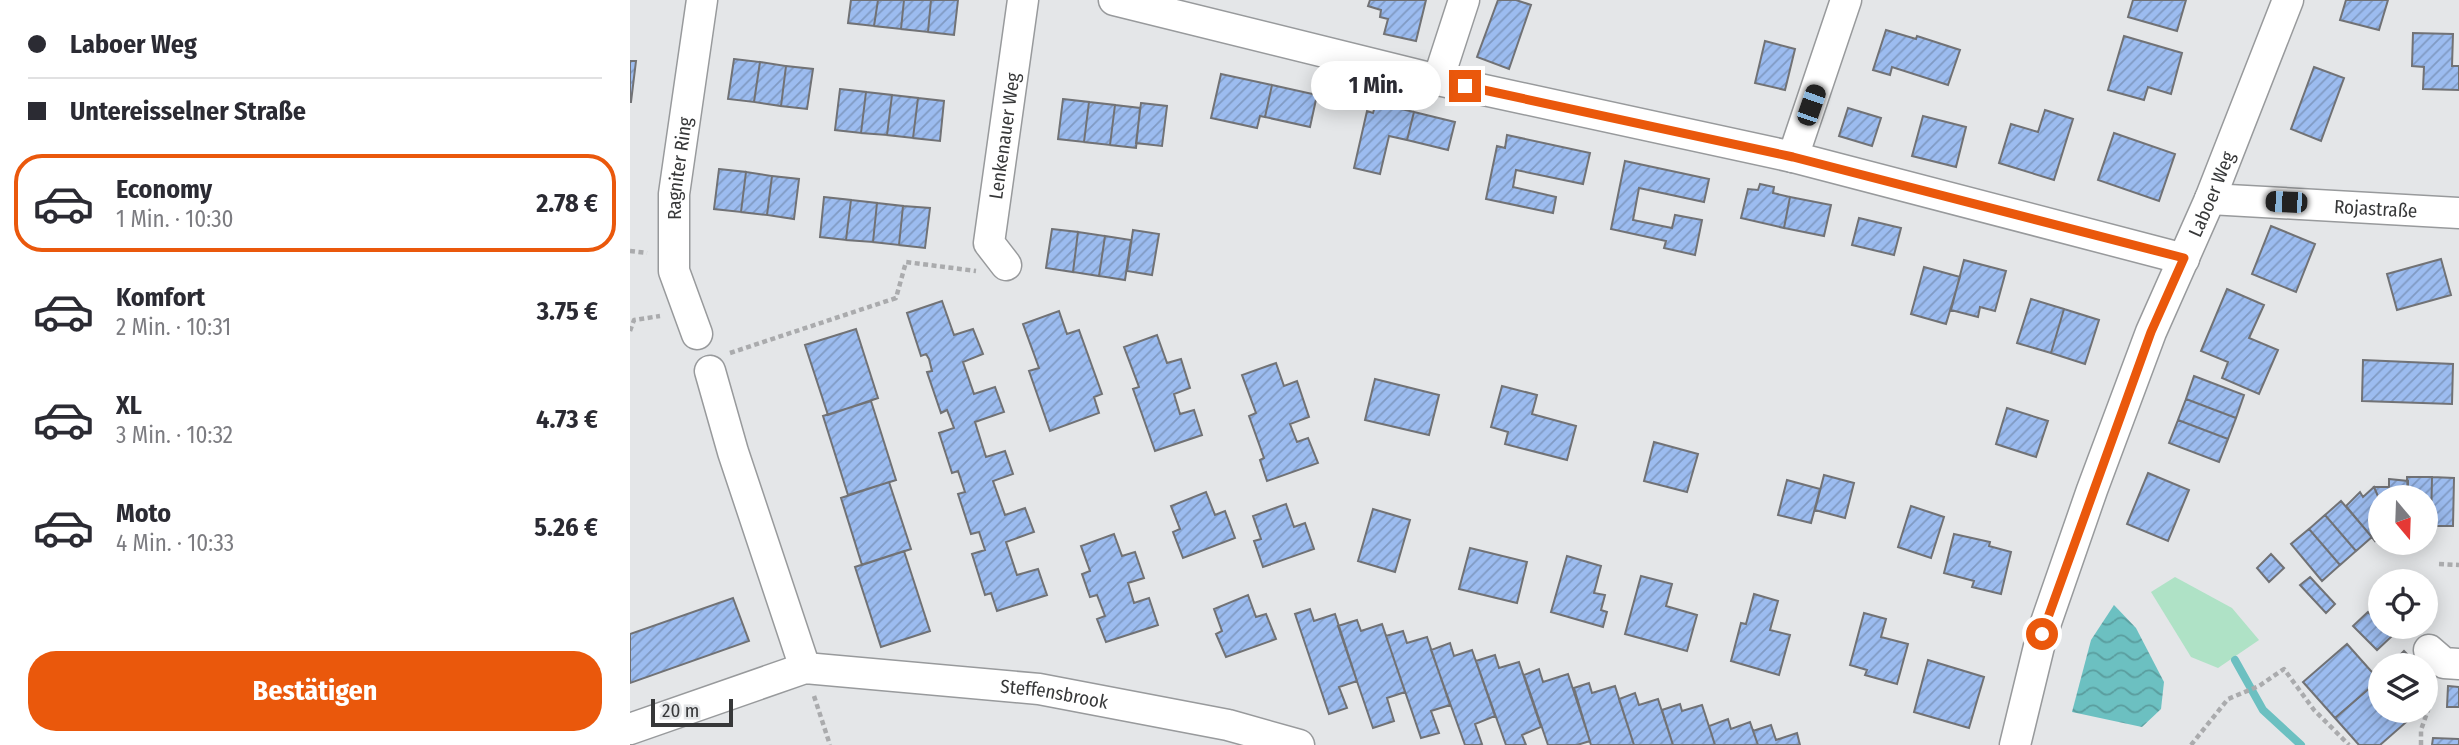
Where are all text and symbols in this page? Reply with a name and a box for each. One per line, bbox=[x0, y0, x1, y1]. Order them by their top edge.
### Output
text: Laboer Weg bbox=[70, 29, 197, 60]
callout: 1 Min. bbox=[1311, 62, 1440, 110]
route end bbox=[1449, 70, 1481, 102]
street label: Lenkenauer Weg bbox=[984, 71, 1025, 201]
text: 1 Min. bbox=[1349, 71, 1403, 99]
car bbox=[1795, 82, 1828, 128]
text: Untereisselner Straße bbox=[70, 96, 306, 127]
street label: Ragniter Ring bbox=[663, 115, 697, 220]
street label: Laboer Weg bbox=[2184, 148, 2240, 241]
icon: car bbox=[32, 172, 95, 235]
text: Economy bbox=[116, 174, 212, 205]
text: 2.78 € bbox=[536, 188, 598, 219]
car bbox=[2265, 191, 2308, 213]
street label: Rojastraße bbox=[2333, 195, 2418, 223]
text: 1 Min. · 10:30 bbox=[116, 205, 234, 233]
icon: car bbox=[32, 280, 95, 343]
text: Komfort bbox=[116, 282, 205, 313]
text: 3.75 € bbox=[537, 296, 598, 327]
text: 2 Min. · 10:31 bbox=[116, 313, 231, 341]
icon: car bbox=[32, 388, 95, 451]
text: XL bbox=[116, 390, 142, 421]
text: 4.73 € bbox=[536, 404, 598, 435]
text: 3 Min. · 10:32 bbox=[116, 421, 233, 449]
north arrow bbox=[2368, 485, 2438, 555]
map controls bbox=[2368, 485, 2438, 723]
icon: car bbox=[32, 496, 95, 559]
text: Moto bbox=[116, 498, 171, 529]
text: 5.26 € bbox=[534, 512, 598, 543]
text: 4 Min. · 10:33 bbox=[116, 529, 234, 557]
button: locate bbox=[2368, 569, 2438, 639]
route start bbox=[2026, 618, 2058, 650]
button: Bestätigen bbox=[28, 651, 602, 731]
button: layers bbox=[2368, 653, 2438, 723]
street label: Steffensbrook bbox=[999, 675, 1110, 714]
scale bar bbox=[651, 696, 733, 728]
text: 20 m bbox=[662, 699, 699, 722]

